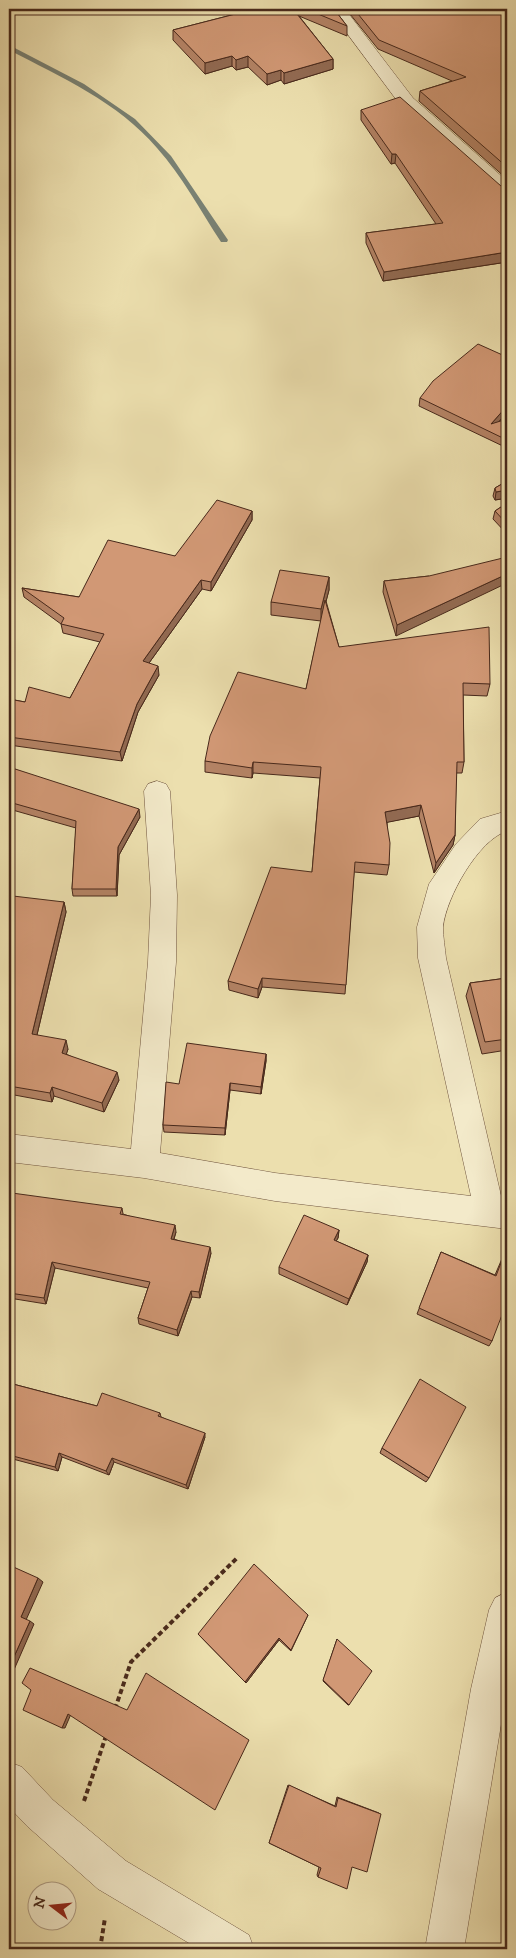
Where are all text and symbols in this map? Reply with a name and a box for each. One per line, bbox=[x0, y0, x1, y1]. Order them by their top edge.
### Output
north arrow bbox=[28, 1880, 78, 1930]
text: N bbox=[30, 1894, 51, 1911]

